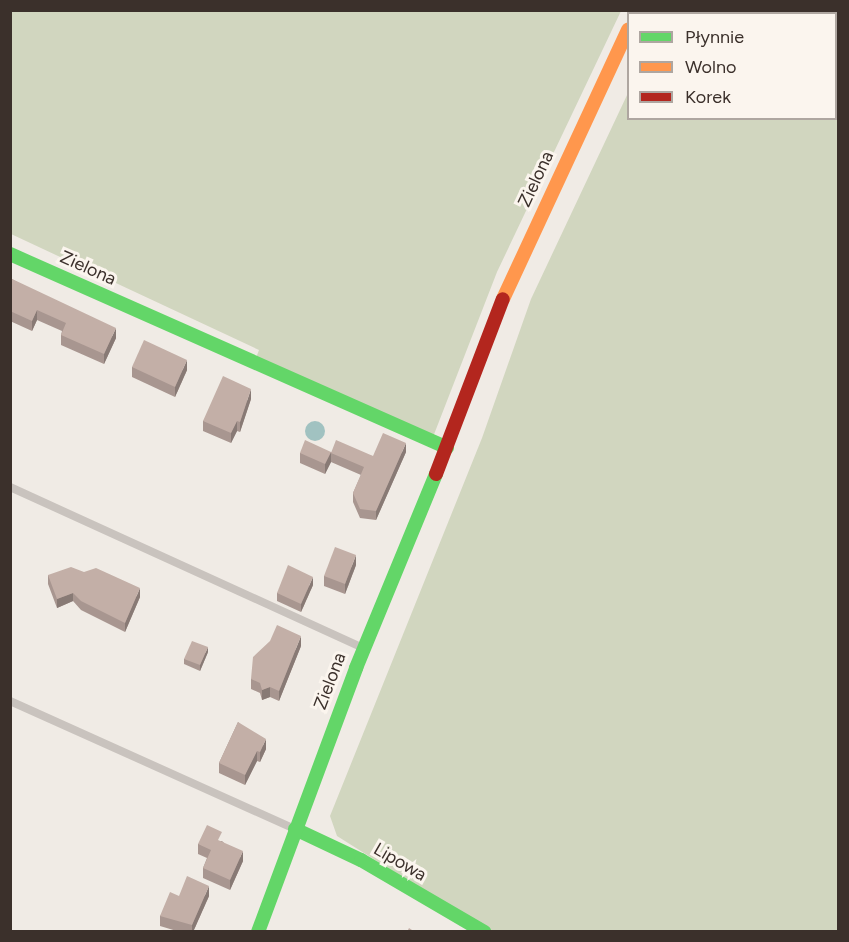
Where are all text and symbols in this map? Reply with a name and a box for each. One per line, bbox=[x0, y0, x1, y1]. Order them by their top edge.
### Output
legend bbox=[627, 12, 837, 120]
text: Płynnie bbox=[685, 26, 744, 48]
text: Wolno bbox=[685, 56, 736, 78]
text: Korek bbox=[685, 86, 731, 108]
street label: Zielona bbox=[514, 148, 558, 210]
street label: Zielona bbox=[57, 246, 119, 290]
street label: Zielona bbox=[309, 650, 351, 712]
street label: Lipowa bbox=[370, 838, 430, 886]

